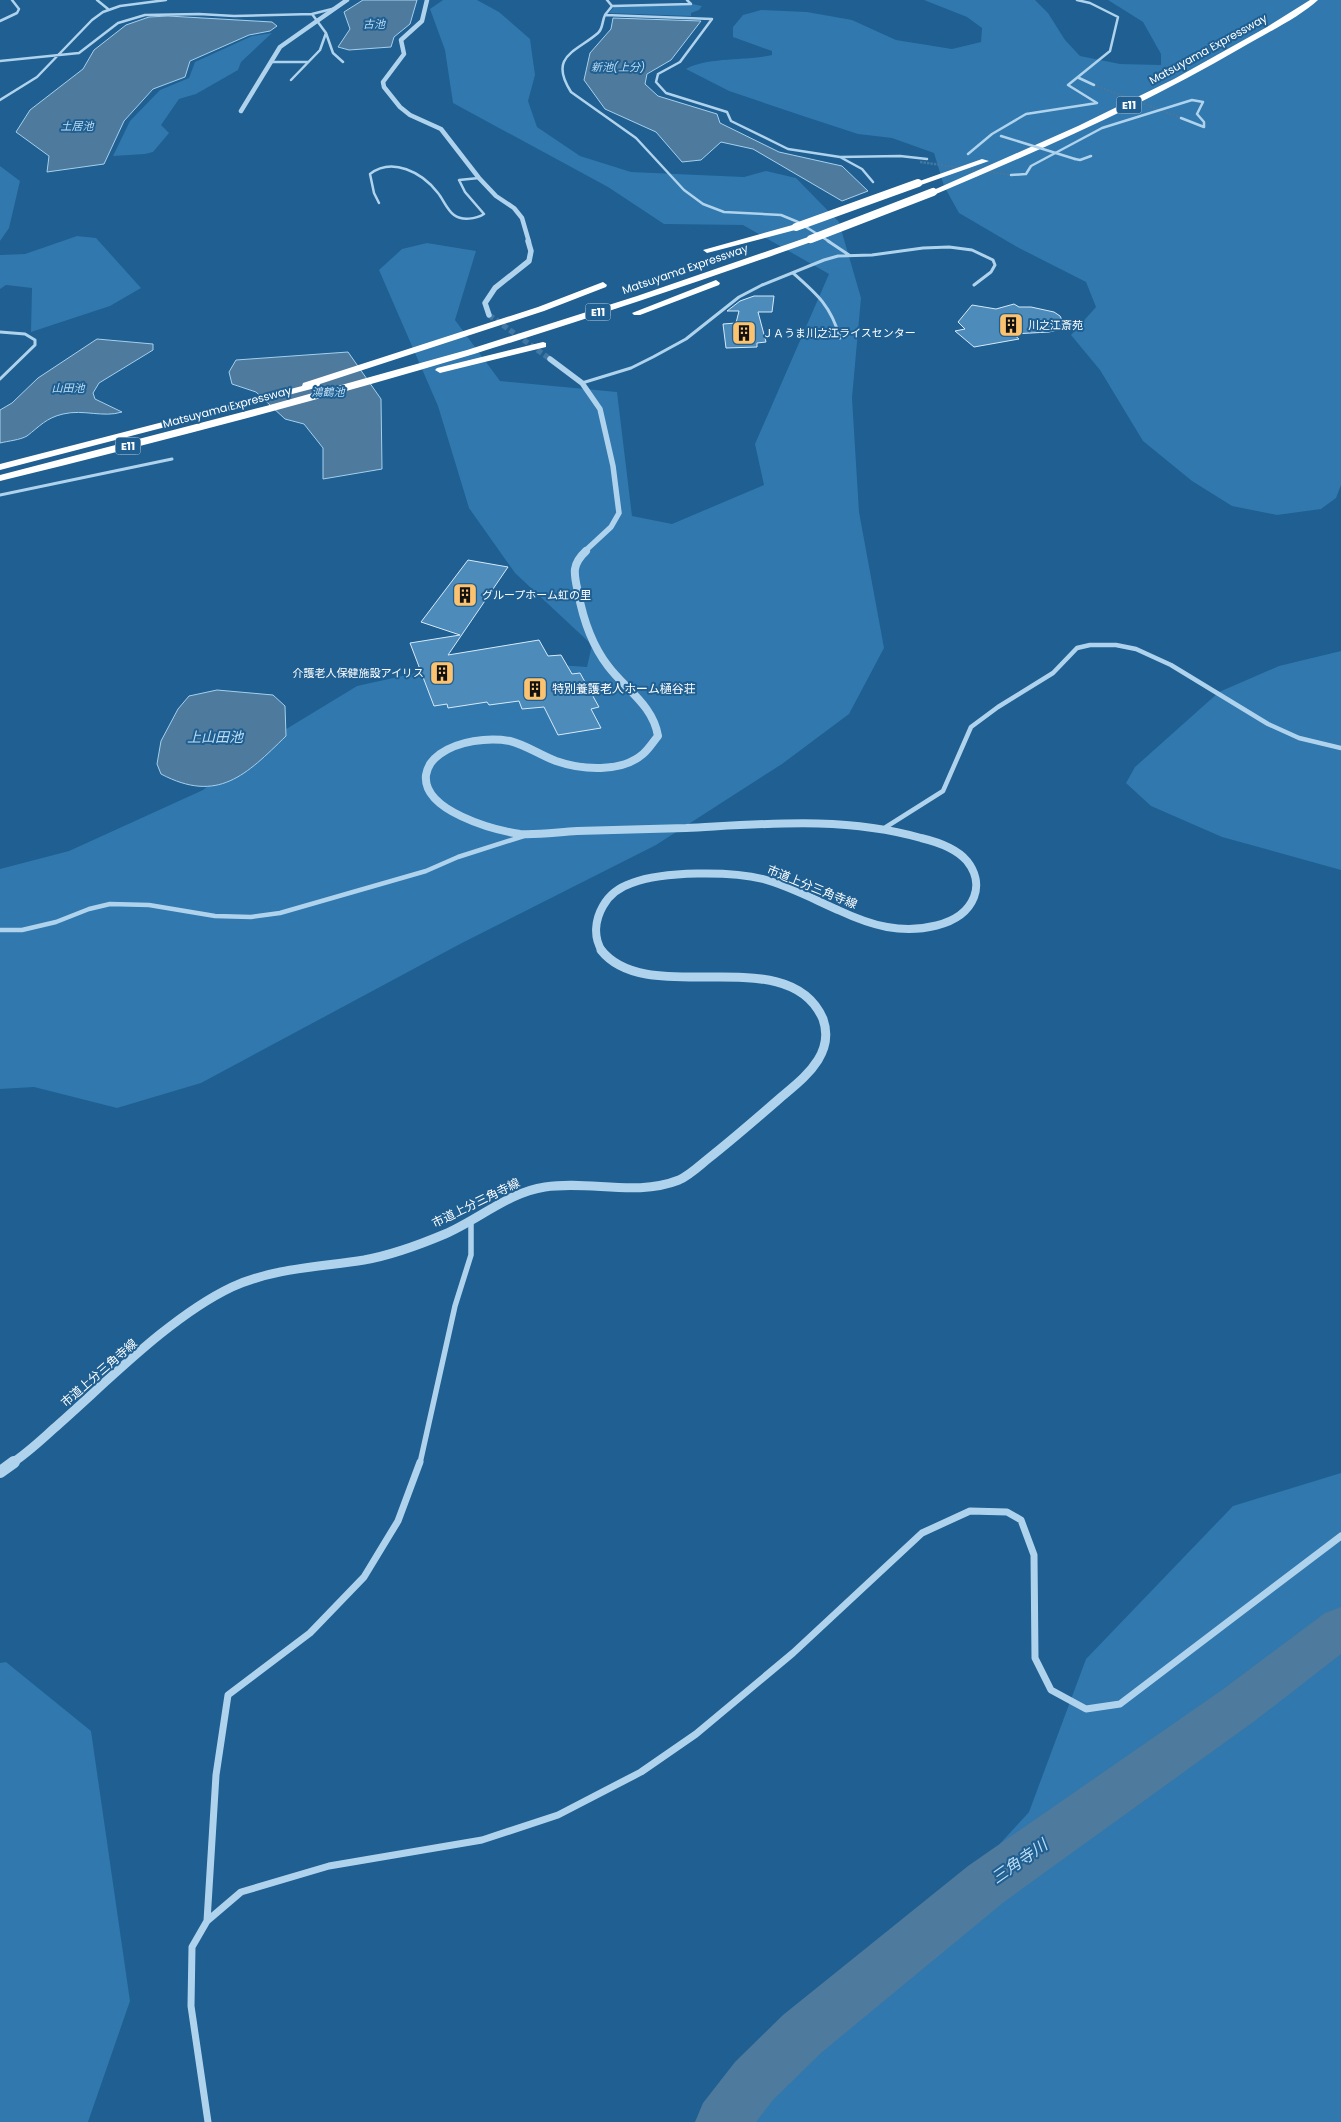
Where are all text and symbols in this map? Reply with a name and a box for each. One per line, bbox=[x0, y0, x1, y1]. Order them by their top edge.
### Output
street label: Matsuyama Expressway bbox=[1146, 10, 1270, 88]
water label: 古池 bbox=[363, 16, 386, 32]
water label: 新池(上分) bbox=[591, 59, 645, 75]
road number: E11 bbox=[1116, 96, 1142, 114]
water label: 土居池 bbox=[61, 118, 94, 134]
street label: Matsuyama Expressway bbox=[620, 240, 751, 298]
road number: E11 bbox=[586, 304, 610, 320]
building icon: 川之江斎苑 bbox=[998, 312, 1024, 338]
place label: 川之江斎苑 bbox=[1028, 317, 1083, 333]
building icon: ＪＡうま川之江ライスセンター bbox=[731, 320, 757, 346]
place label: ＪＡうま川之江ライスセンター bbox=[762, 325, 916, 341]
water label: 山田池 bbox=[52, 380, 85, 396]
street label: Matsuyama Expressway bbox=[161, 382, 294, 432]
water label: 鴻鶴池 bbox=[312, 384, 345, 400]
road number: E11 bbox=[116, 438, 140, 454]
building icon: グループホーム虹の里 bbox=[452, 582, 478, 608]
place label: グループホーム虹の里 bbox=[482, 587, 591, 603]
building icon: 介護老人保健施設アイリス bbox=[429, 660, 455, 686]
place label: 介護老人保健施設アイリス bbox=[293, 665, 424, 681]
building icon: 特別養護老人ホーム樋谷荘 bbox=[522, 676, 548, 702]
place label: 特別養護老人ホーム樋谷荘 bbox=[552, 680, 696, 697]
water label: 上山田池 bbox=[187, 727, 245, 747]
street label: 市道上分三角寺線 bbox=[764, 861, 860, 912]
street label: 市道上分三角寺線 bbox=[429, 1174, 523, 1231]
street label: 市道上分三角寺線 bbox=[57, 1335, 140, 1411]
water label: 三角寺川 bbox=[986, 1832, 1054, 1889]

